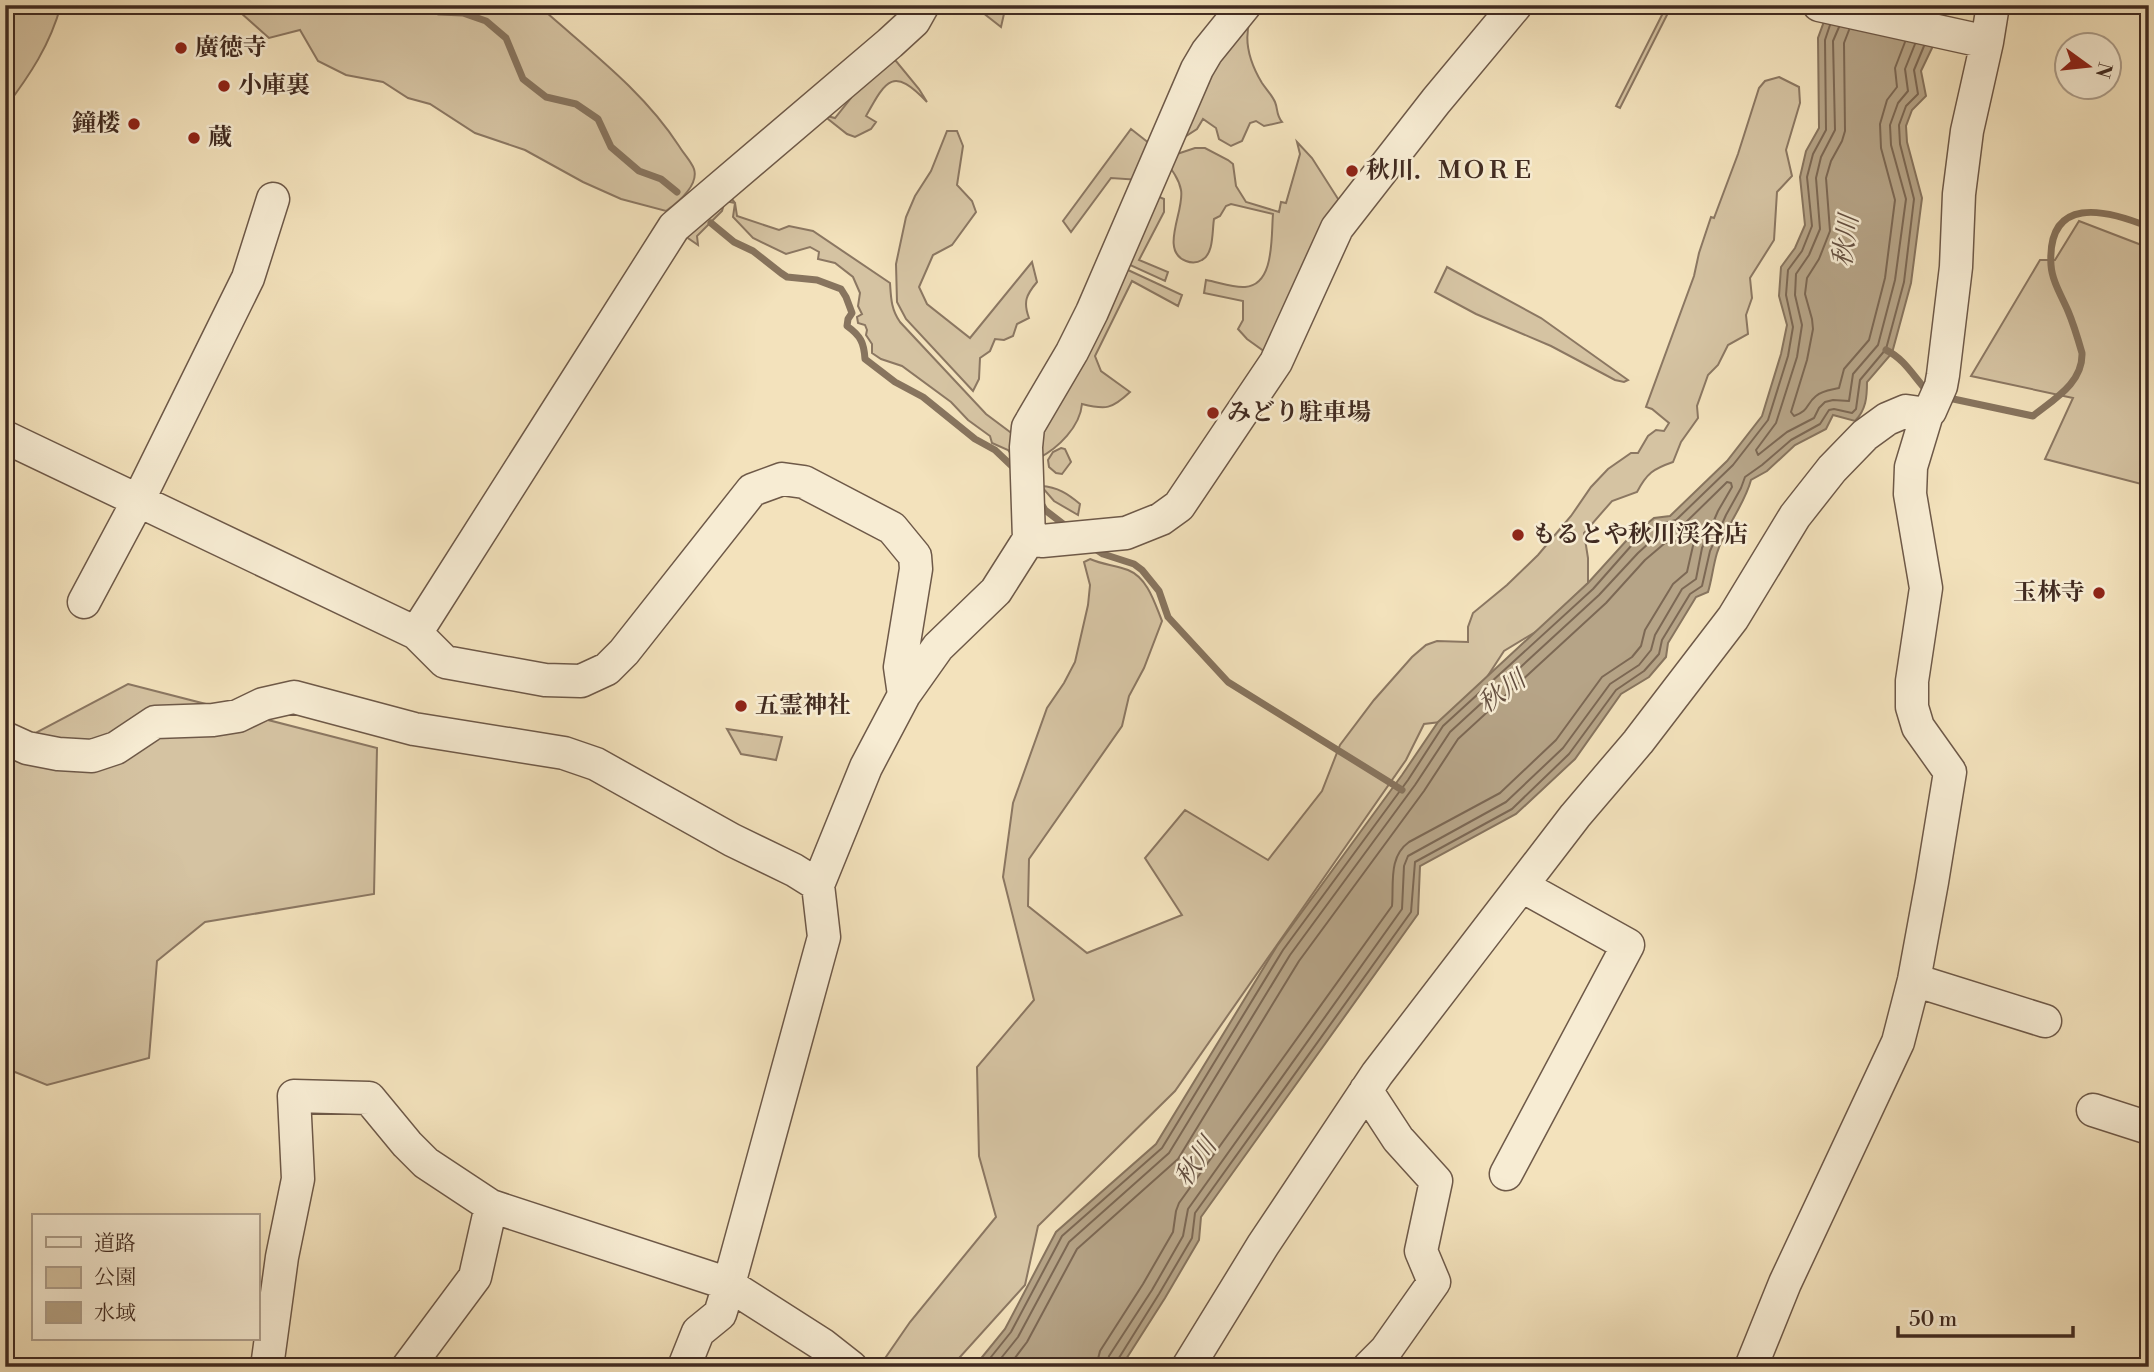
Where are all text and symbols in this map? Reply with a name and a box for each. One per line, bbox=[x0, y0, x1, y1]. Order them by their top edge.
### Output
north arrow bbox=[2052, 32, 2122, 102]
place label: 廣徳寺 bbox=[195, 33, 267, 63]
marker: 廣徳寺 bbox=[173, 40, 189, 56]
text: N bbox=[2090, 60, 2117, 81]
place label: 小庫裏 bbox=[238, 71, 310, 101]
marker: 小庫裏 bbox=[216, 78, 232, 94]
place label: 鐘楼 bbox=[72, 109, 120, 139]
marker: 鐘楼 bbox=[126, 116, 142, 132]
place label: 蔵 bbox=[208, 123, 232, 153]
marker: 蔵 bbox=[186, 130, 202, 146]
place label: 秋川．ＭＯＲＥ bbox=[1366, 156, 1534, 186]
marker: 秋川．ＭＯＲＥ bbox=[1344, 163, 1360, 179]
water label: 秋川 bbox=[1827, 210, 1866, 269]
place label: みどり駐車場 bbox=[1227, 398, 1371, 428]
marker: みどり駐車場 bbox=[1205, 405, 1221, 421]
place label: もるとや秋川渓谷店 bbox=[1532, 520, 1748, 550]
marker: もるとや秋川渓谷店 bbox=[1510, 527, 1526, 543]
place label: 玉林寺 bbox=[2013, 578, 2085, 608]
marker: 玉林寺 bbox=[2091, 585, 2107, 601]
water label: 秋川 bbox=[1472, 662, 1535, 720]
place label: 五霊神社 bbox=[755, 691, 851, 721]
marker: 五霊神社 bbox=[733, 698, 749, 714]
water label: 秋川 bbox=[1168, 1129, 1226, 1192]
legend bbox=[32, 1214, 259, 1340]
text: 道路 bbox=[94, 1231, 136, 1257]
text: 公園 bbox=[94, 1265, 136, 1291]
scale bar bbox=[1898, 1295, 2074, 1339]
text: 水域 bbox=[94, 1301, 136, 1327]
text: 50 m bbox=[1909, 1307, 1957, 1333]

